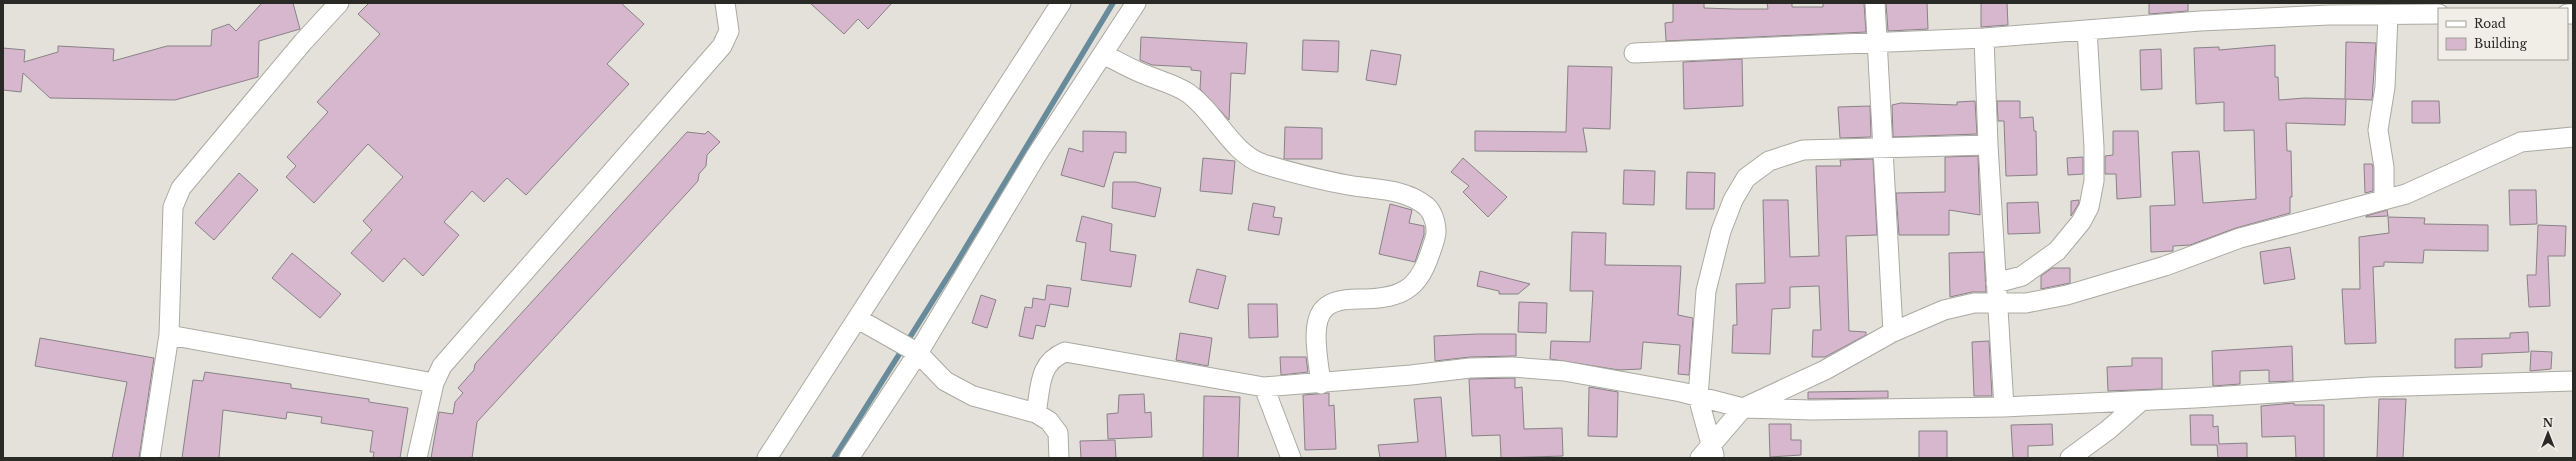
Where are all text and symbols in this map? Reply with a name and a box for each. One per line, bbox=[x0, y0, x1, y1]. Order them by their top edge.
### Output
legend bbox=[2438, 8, 2568, 60]
text: Road bbox=[2474, 16, 2506, 31]
text: Building bbox=[2474, 36, 2528, 51]
north arrow bbox=[2528, 413, 2568, 453]
text: N bbox=[2543, 416, 2554, 430]

